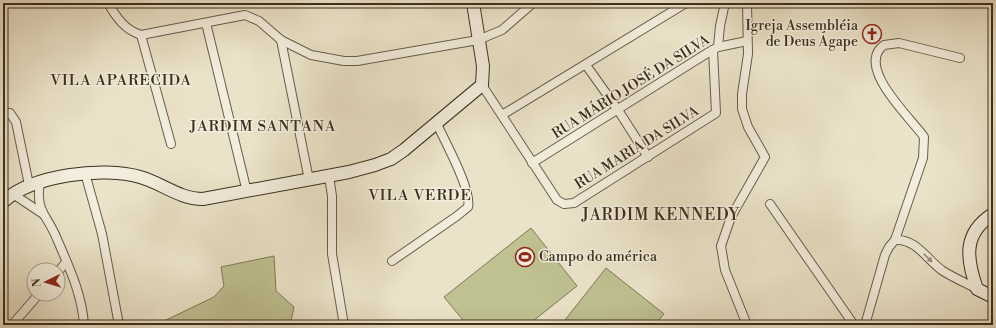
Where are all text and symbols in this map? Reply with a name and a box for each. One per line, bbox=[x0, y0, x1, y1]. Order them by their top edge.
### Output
place label: Igreja Assembléia de Deus Ágape bbox=[745, 17, 859, 51]
church icon: Igreja Assembléia de Deus Ágape bbox=[861, 23, 883, 45]
street label: RUA MÁRIO JOSÉ DA SILVA bbox=[548, 29, 713, 143]
district label: VILA APARECIDA bbox=[49, 71, 192, 90]
street label: RUA MARIA DA SILVA bbox=[572, 102, 703, 194]
district label: JARDIM SANTANA bbox=[189, 117, 336, 136]
district label: VILA VERDE bbox=[367, 186, 472, 205]
district label: JARDIM KENNEDY bbox=[581, 205, 741, 225]
sports icon: Campo do américa bbox=[514, 246, 536, 268]
place label: Campo do américa bbox=[539, 248, 658, 266]
one-way arrow bbox=[923, 253, 933, 263]
north arrow bbox=[26, 262, 66, 302]
text: N bbox=[30, 278, 44, 288]

